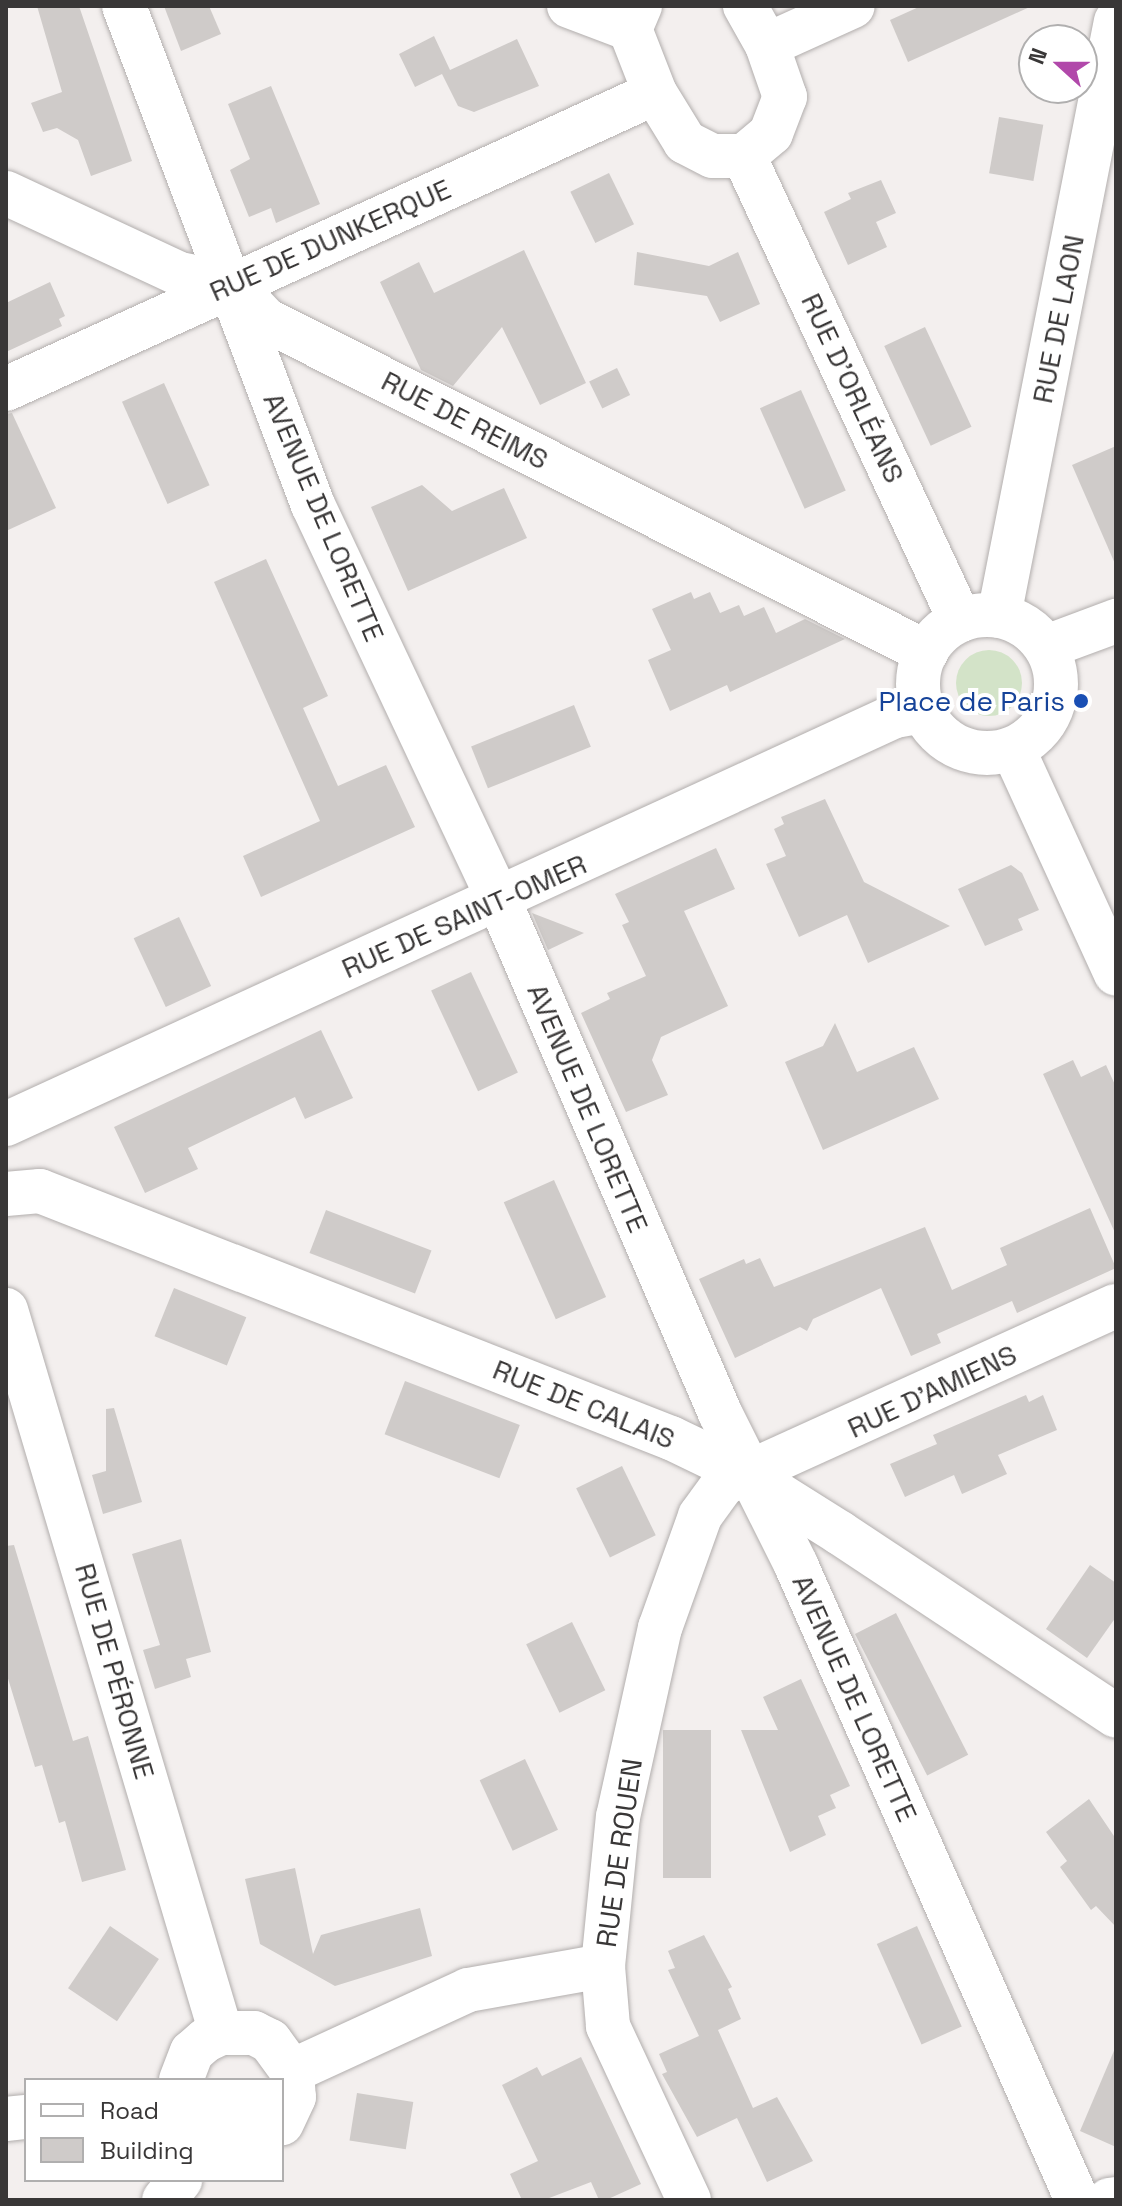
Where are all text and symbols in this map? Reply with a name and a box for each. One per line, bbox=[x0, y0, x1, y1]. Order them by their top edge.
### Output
north arrow bbox=[1018, 24, 1098, 104]
text: N bbox=[1022, 44, 1053, 68]
street label: RUE DE DUNKERQUE bbox=[204, 172, 456, 308]
street label: RUE DE LAON bbox=[1025, 232, 1091, 406]
street label: RUE D'ORLÉANS bbox=[794, 288, 912, 488]
street label: RUE DE REIMS bbox=[376, 364, 554, 476]
street label: AVENUE DE LORETTE bbox=[256, 388, 392, 646]
place label: Place de Paris bbox=[878, 684, 1065, 718]
marker: Place de Paris bbox=[1072, 692, 1090, 710]
street label: RUE DE SAINT-OMER bbox=[336, 847, 592, 985]
street label: AVENUE DE LORETTE bbox=[520, 979, 656, 1237]
street label: RUE D'AMIENS bbox=[842, 1337, 1022, 1445]
street label: RUE DE CALAIS bbox=[488, 1352, 680, 1456]
street label: RUE DE PÉRONNE bbox=[68, 1559, 162, 1783]
street label: AVENUE DE LORETTE bbox=[785, 1569, 925, 1827]
street label: RUE DE ROUEN bbox=[589, 1756, 649, 1950]
legend bbox=[24, 2078, 284, 2182]
text: Road bbox=[100, 2095, 159, 2126]
text: Building bbox=[100, 2135, 194, 2166]

